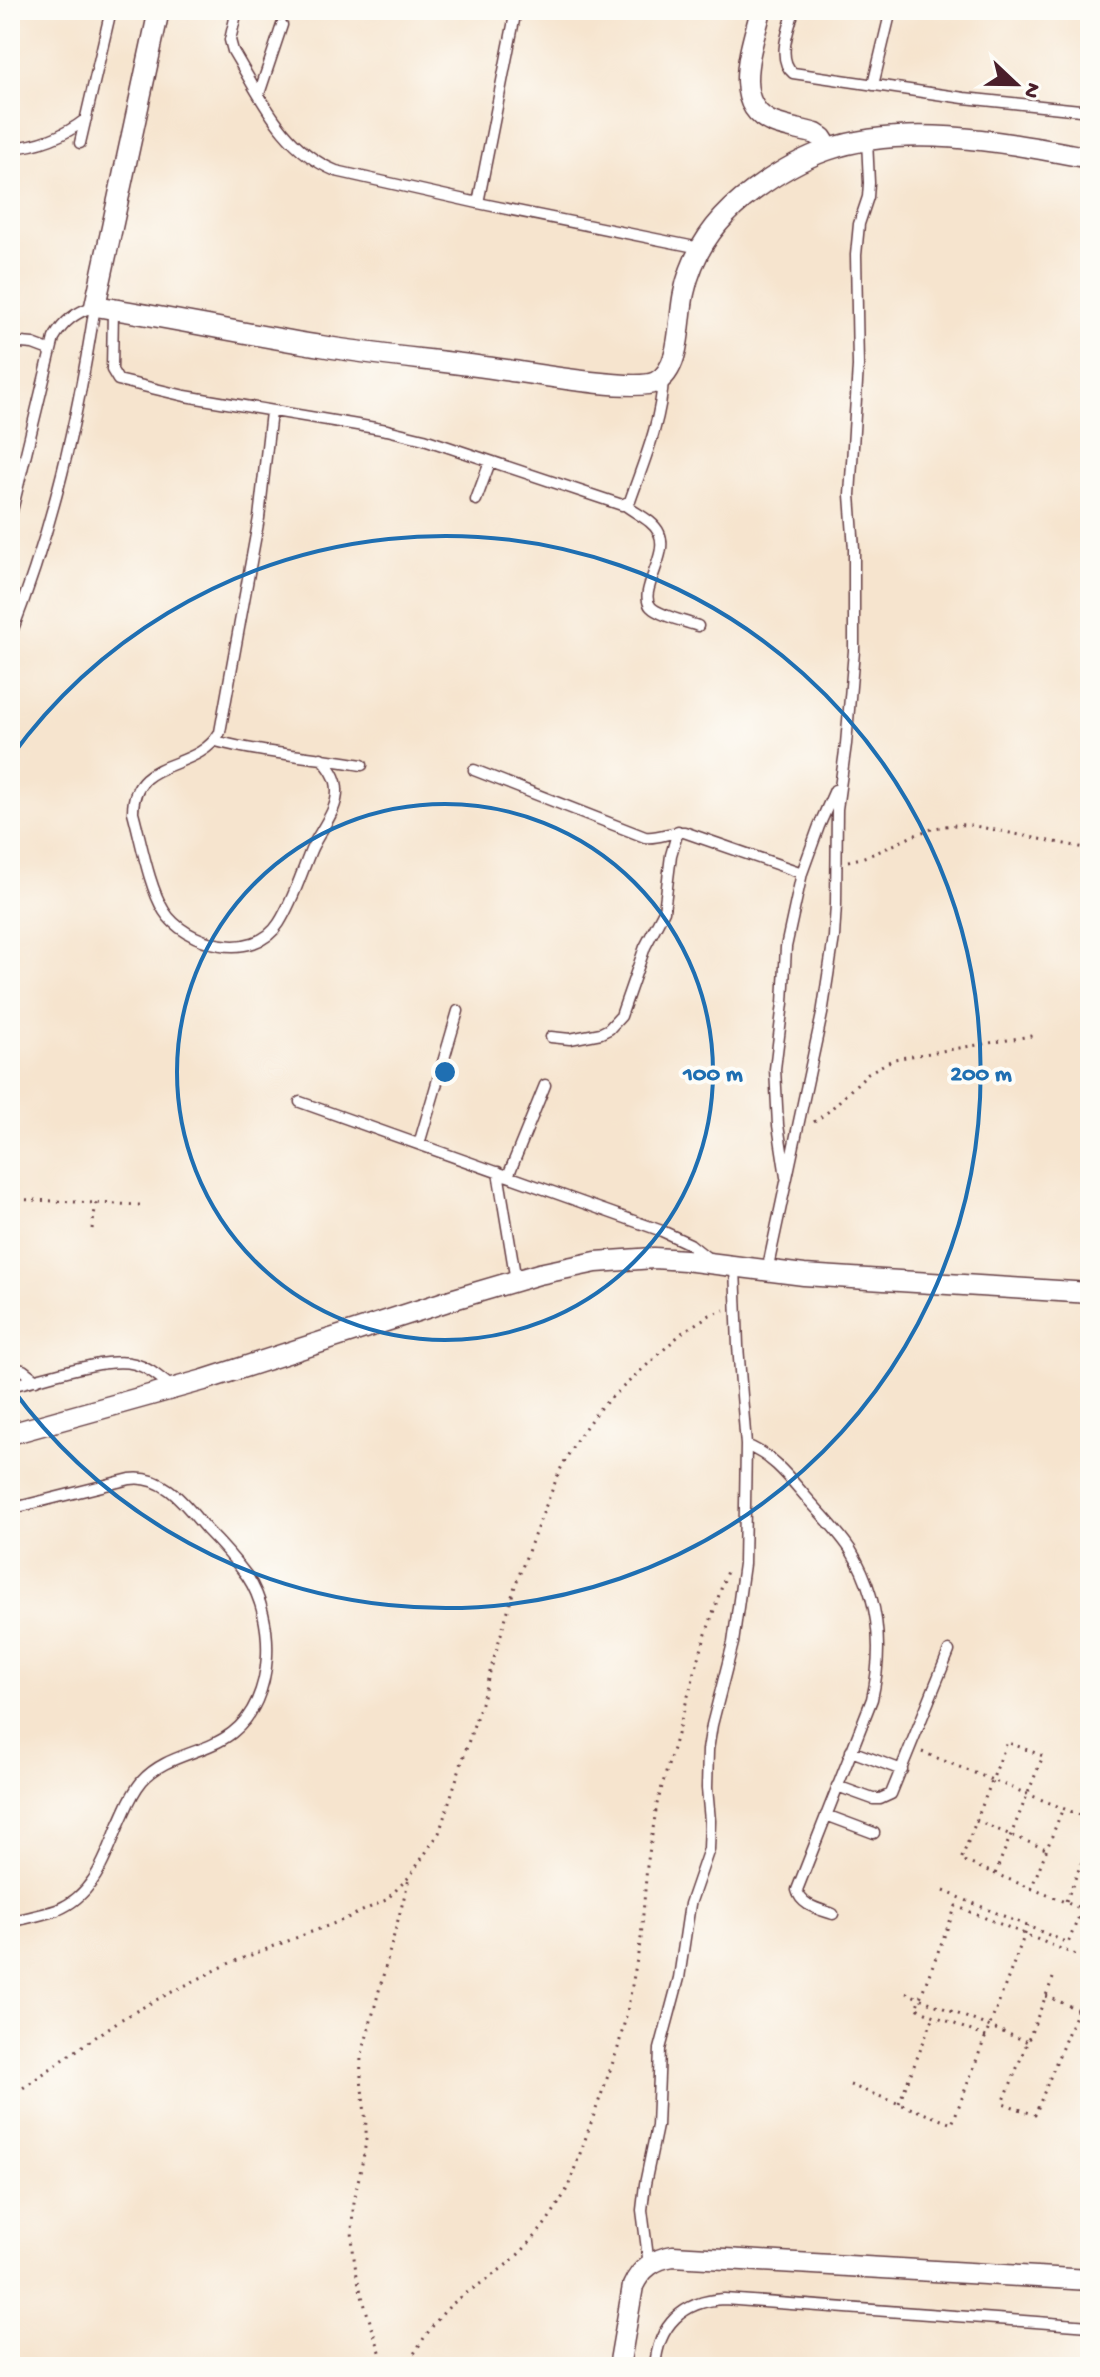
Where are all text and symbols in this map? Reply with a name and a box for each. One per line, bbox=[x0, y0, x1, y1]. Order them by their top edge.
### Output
north arrow bbox=[976, 44, 1056, 124]
text: N bbox=[1016, 78, 1046, 102]
centre of rings bbox=[431, 1058, 459, 1086]
text: 100 m bbox=[682, 1061, 743, 1090]
text: 200 m bbox=[950, 1061, 1012, 1090]

